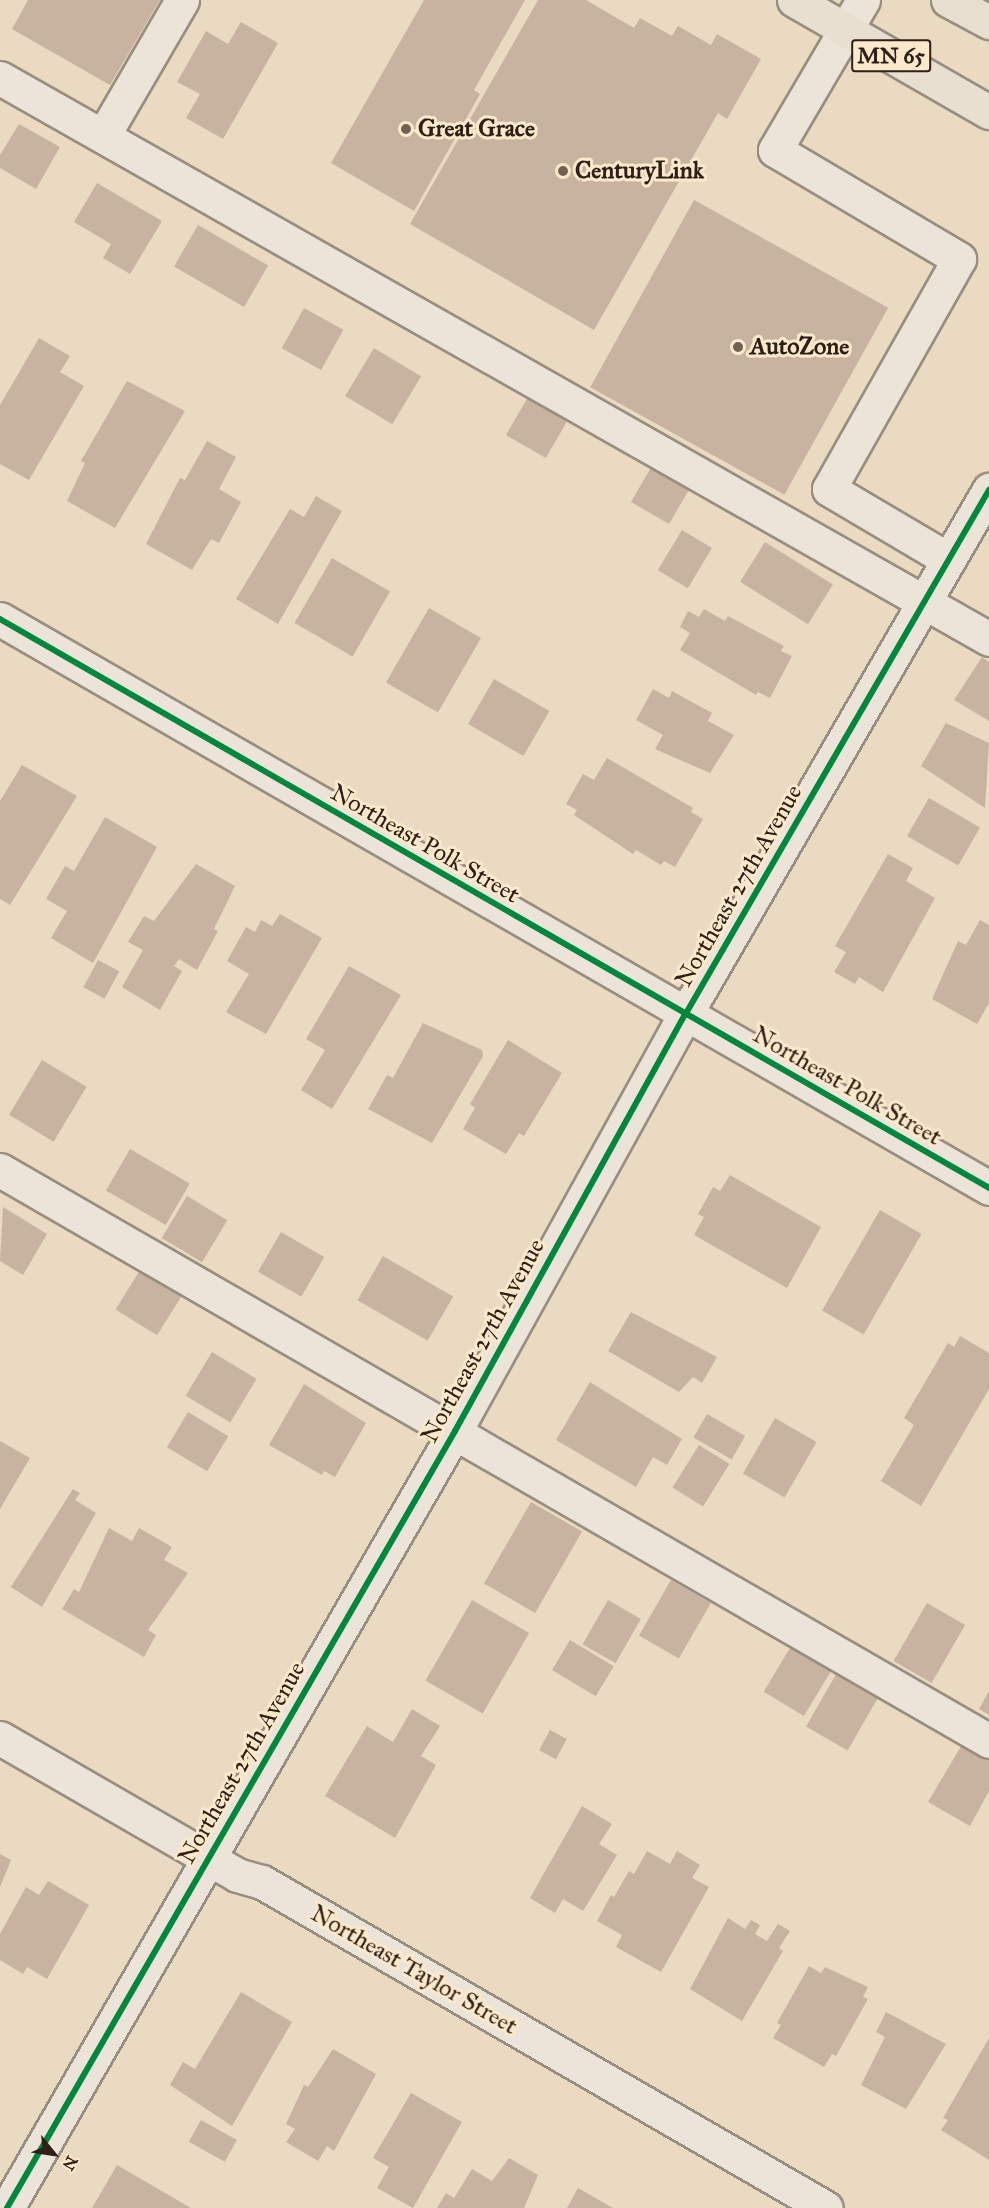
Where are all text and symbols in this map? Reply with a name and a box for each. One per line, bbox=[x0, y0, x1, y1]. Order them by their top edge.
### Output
road number: MN 65 bbox=[850, 37, 932, 75]
place label: Great Grace bbox=[418, 115, 535, 143]
marker: Great Grace bbox=[399, 122, 413, 136]
place label: CenturyLink bbox=[575, 157, 704, 185]
marker: CenturyLink bbox=[556, 164, 570, 178]
place label: AutoZone bbox=[750, 333, 849, 361]
marker: AutoZone bbox=[731, 340, 745, 354]
street label: Northeast Polk Street bbox=[325, 778, 525, 910]
street label: Northeast 27th Avenue bbox=[669, 780, 809, 992]
street label: Northeast Polk Street bbox=[747, 1020, 947, 1152]
street label: Northeast 27th Avenue bbox=[415, 1234, 551, 1448]
street label: Northeast 27th Avenue bbox=[172, 1657, 312, 1869]
street label: Northeast Taylor Street bbox=[306, 1899, 522, 2041]
north arrow bbox=[24, 2124, 84, 2184]
text: N bbox=[58, 2153, 82, 2174]

